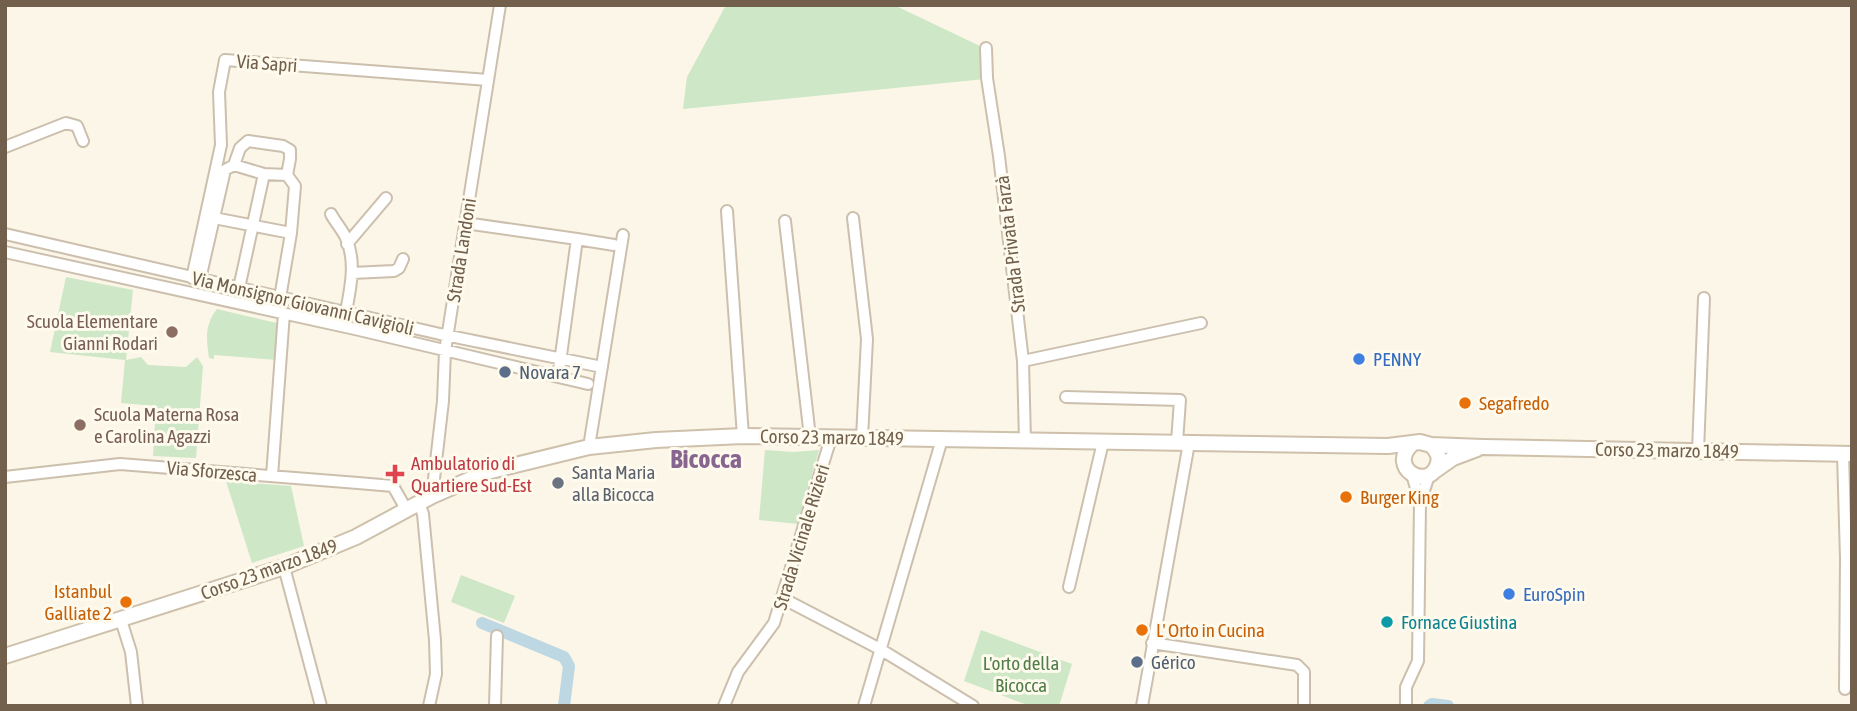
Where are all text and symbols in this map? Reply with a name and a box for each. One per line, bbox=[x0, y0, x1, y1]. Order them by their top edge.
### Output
street label: Via Sapri bbox=[236, 50, 298, 76]
street label: Strada Privata Farzà bbox=[991, 174, 1029, 314]
street label: Strada Landoni bbox=[442, 196, 480, 304]
street label: Via Monsignor Giovanni Cavigioli bbox=[190, 267, 416, 339]
place label: Scuola Elementare Gianni Rodari bbox=[27, 310, 158, 354]
marker: Scuola Elementare Gianni Rodari bbox=[164, 324, 180, 340]
place label: PENNY bbox=[1373, 348, 1422, 370]
marker: PENNY bbox=[1351, 351, 1367, 367]
place label: Novara 7 bbox=[519, 361, 581, 383]
marker: Novara 7 bbox=[497, 364, 513, 380]
place label: Segafredo bbox=[1479, 392, 1550, 414]
marker: Segafredo bbox=[1457, 395, 1473, 411]
place label: Scuola Materna Rosa e Carolina Agazzi bbox=[94, 403, 239, 447]
marker: Scuola Materna Rosa e Carolina Agazzi bbox=[72, 417, 88, 433]
street label: Corso 23 marzo 1849 bbox=[760, 425, 904, 449]
street label: Corso 23 marzo 1849 bbox=[1595, 438, 1739, 462]
district label: Bicocca bbox=[670, 444, 742, 474]
place label: Ambulatorio di Quartiere Sud-Est bbox=[411, 452, 532, 496]
street label: Via Sforzesca bbox=[166, 456, 258, 486]
place label: Santa Maria alla Bicocca bbox=[572, 461, 655, 505]
street label: Strada Vicinale Rizieri bbox=[768, 462, 834, 612]
marker: Ambulatorio di Quartiere Sud-Est bbox=[385, 464, 405, 484]
marker: Santa Maria alla Bicocca bbox=[550, 475, 566, 491]
place label: Burger King bbox=[1360, 486, 1440, 508]
marker: Burger King bbox=[1338, 489, 1354, 505]
street label: Corso 23 marzo 1849 bbox=[198, 534, 340, 604]
place label: Istanbul Galliate 2 bbox=[44, 580, 112, 624]
place label: EuroSpin bbox=[1523, 583, 1585, 605]
marker: EuroSpin bbox=[1501, 586, 1517, 602]
marker: Istanbul Galliate 2 bbox=[118, 594, 134, 610]
place label: Fornace Giustina bbox=[1401, 611, 1517, 633]
marker: Fornace Giustina bbox=[1379, 614, 1395, 630]
place label: L' Orto in Cucina bbox=[1156, 619, 1265, 641]
marker: L' Orto in Cucina bbox=[1134, 622, 1150, 638]
place label: Gérico bbox=[1151, 651, 1196, 673]
park label: L'orto della Bicocca bbox=[983, 652, 1059, 696]
marker: Gérico bbox=[1129, 654, 1145, 670]

